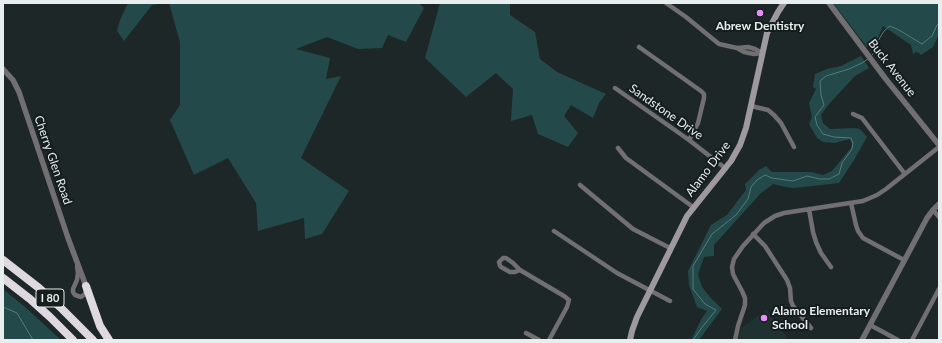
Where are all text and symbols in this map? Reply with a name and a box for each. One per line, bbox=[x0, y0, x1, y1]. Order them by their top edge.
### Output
marker: Abrew Dentistry bbox=[755, 8, 765, 18]
place label: Abrew Dentistry bbox=[716, 19, 804, 33]
street label: Buck Avenue bbox=[865, 36, 919, 100]
street label: Sandstone Drive bbox=[626, 81, 706, 143]
street label: Cherry Glen Road bbox=[31, 114, 75, 206]
street label: Alamo Drive bbox=[683, 139, 733, 199]
road number: I 80 bbox=[36, 289, 64, 307]
place label: Alamo Elementary School bbox=[772, 304, 870, 332]
marker: Alamo Elementary School bbox=[759, 313, 769, 323]

